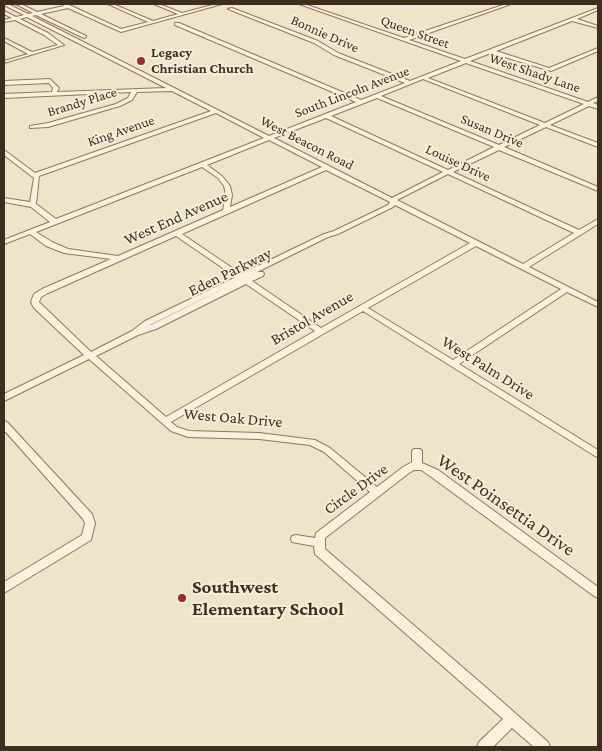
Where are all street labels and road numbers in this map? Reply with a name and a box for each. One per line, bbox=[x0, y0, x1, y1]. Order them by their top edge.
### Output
street label: Bonnie Drive bbox=[288, 12, 362, 56]
street label: Queen Street bbox=[378, 12, 452, 52]
street label: West Shady Lane bbox=[487, 50, 583, 96]
street label: South Lincoln Avenue bbox=[292, 62, 412, 122]
street label: Brandy Place bbox=[45, 83, 119, 121]
street label: Susan Drive bbox=[458, 110, 526, 152]
street label: King Avenue bbox=[85, 112, 157, 150]
street label: West Beacon Road bbox=[257, 112, 357, 174]
street label: Louise Drive bbox=[423, 141, 493, 185]
street label: West End Avenue bbox=[121, 187, 231, 249]
street label: Eden Parkway bbox=[185, 244, 275, 300]
street label: Bristol Avenue bbox=[267, 287, 357, 349]
street label: West Palm Drive bbox=[438, 332, 538, 404]
street label: West Oak Drive bbox=[183, 404, 283, 432]
street label: West Poinsettia Drive bbox=[433, 449, 579, 561]
street label: Circle Drive bbox=[320, 459, 392, 519]

